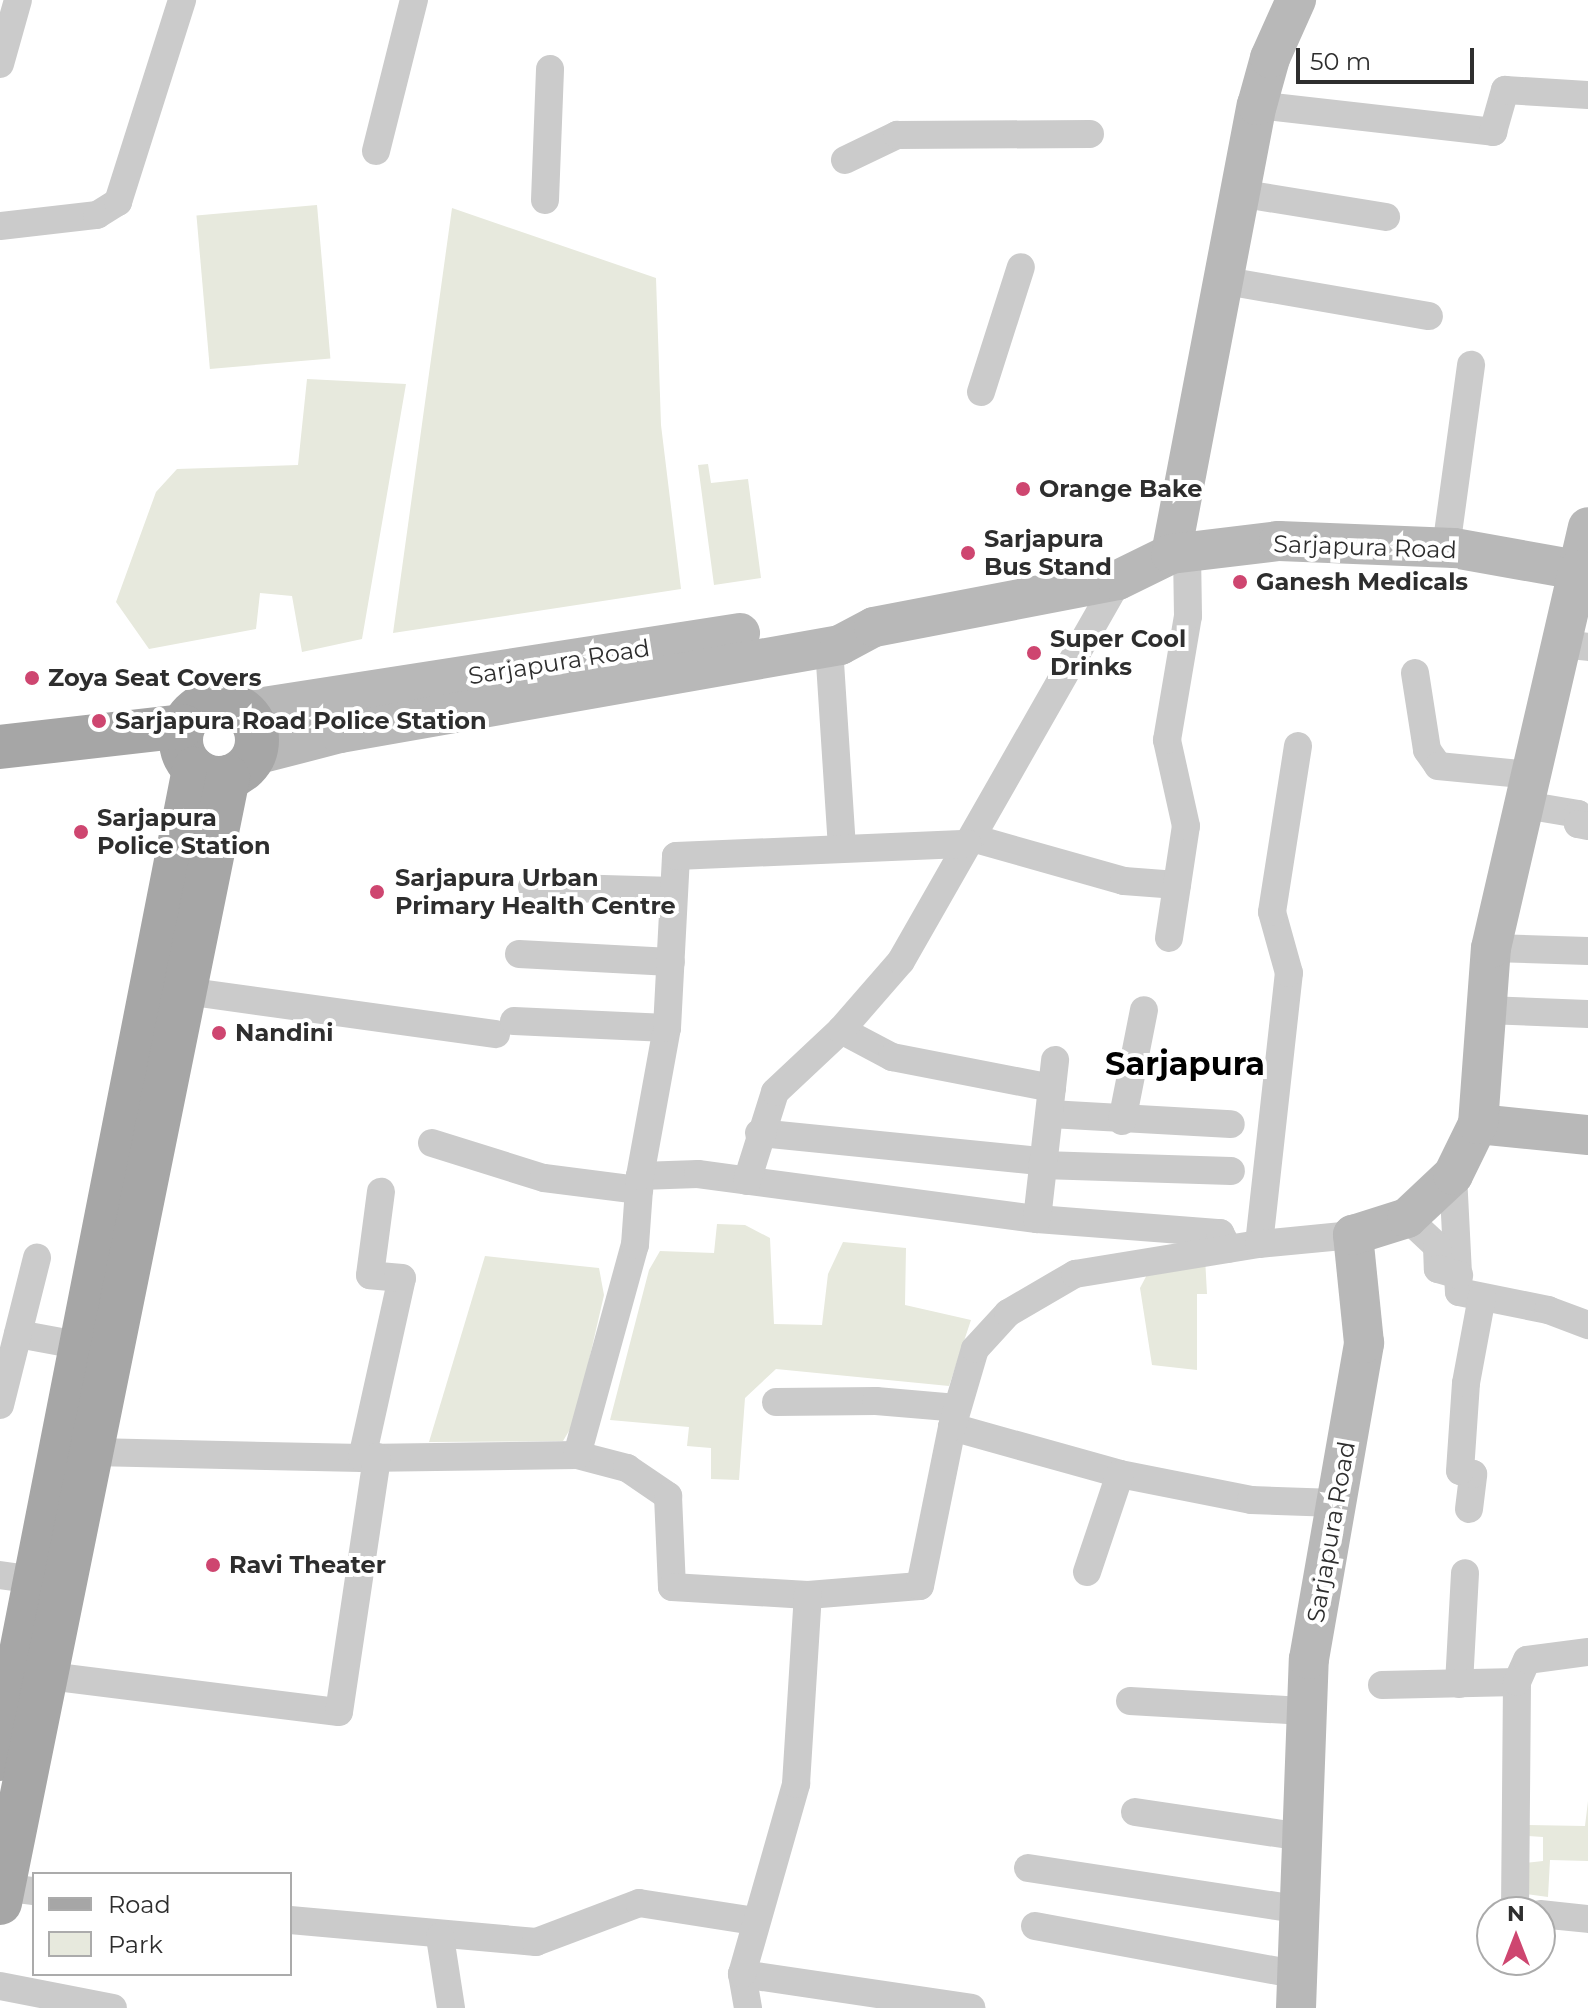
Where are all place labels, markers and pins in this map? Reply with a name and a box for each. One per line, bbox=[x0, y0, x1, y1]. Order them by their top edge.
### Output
place label: Orange Bake bbox=[1039, 475, 1202, 503]
marker: Orange Bake bbox=[1014, 480, 1032, 498]
place label: Sarjapura Bus Stand bbox=[984, 525, 1112, 581]
marker: Sarjapura Bus Stand bbox=[959, 544, 977, 562]
place label: Ganesh Medicals bbox=[1256, 568, 1468, 596]
marker: Ganesh Medicals bbox=[1231, 573, 1249, 591]
place label: Super Cool Drinks bbox=[1050, 625, 1186, 681]
marker: Super Cool Drinks bbox=[1025, 644, 1043, 662]
place label: Zoya Seat Covers bbox=[48, 664, 261, 692]
marker: Zoya Seat Covers bbox=[23, 669, 41, 687]
place label: Sarjapura Road Police Station bbox=[115, 707, 487, 735]
marker: Sarjapura Road Police Station bbox=[90, 712, 108, 730]
place label: Sarjapura Police Station bbox=[97, 804, 271, 860]
marker: Sarjapura Police Station bbox=[72, 823, 90, 841]
place label: Sarjapura Urban Primary Health Centre bbox=[395, 864, 676, 920]
marker: Sarjapura Urban Primary Health Centre bbox=[366, 881, 388, 903]
place label: Nandini bbox=[235, 1019, 334, 1047]
marker: Nandini bbox=[210, 1024, 228, 1042]
place label: Ravi Theater bbox=[229, 1551, 386, 1579]
marker: Ravi Theater bbox=[204, 1556, 222, 1574]

